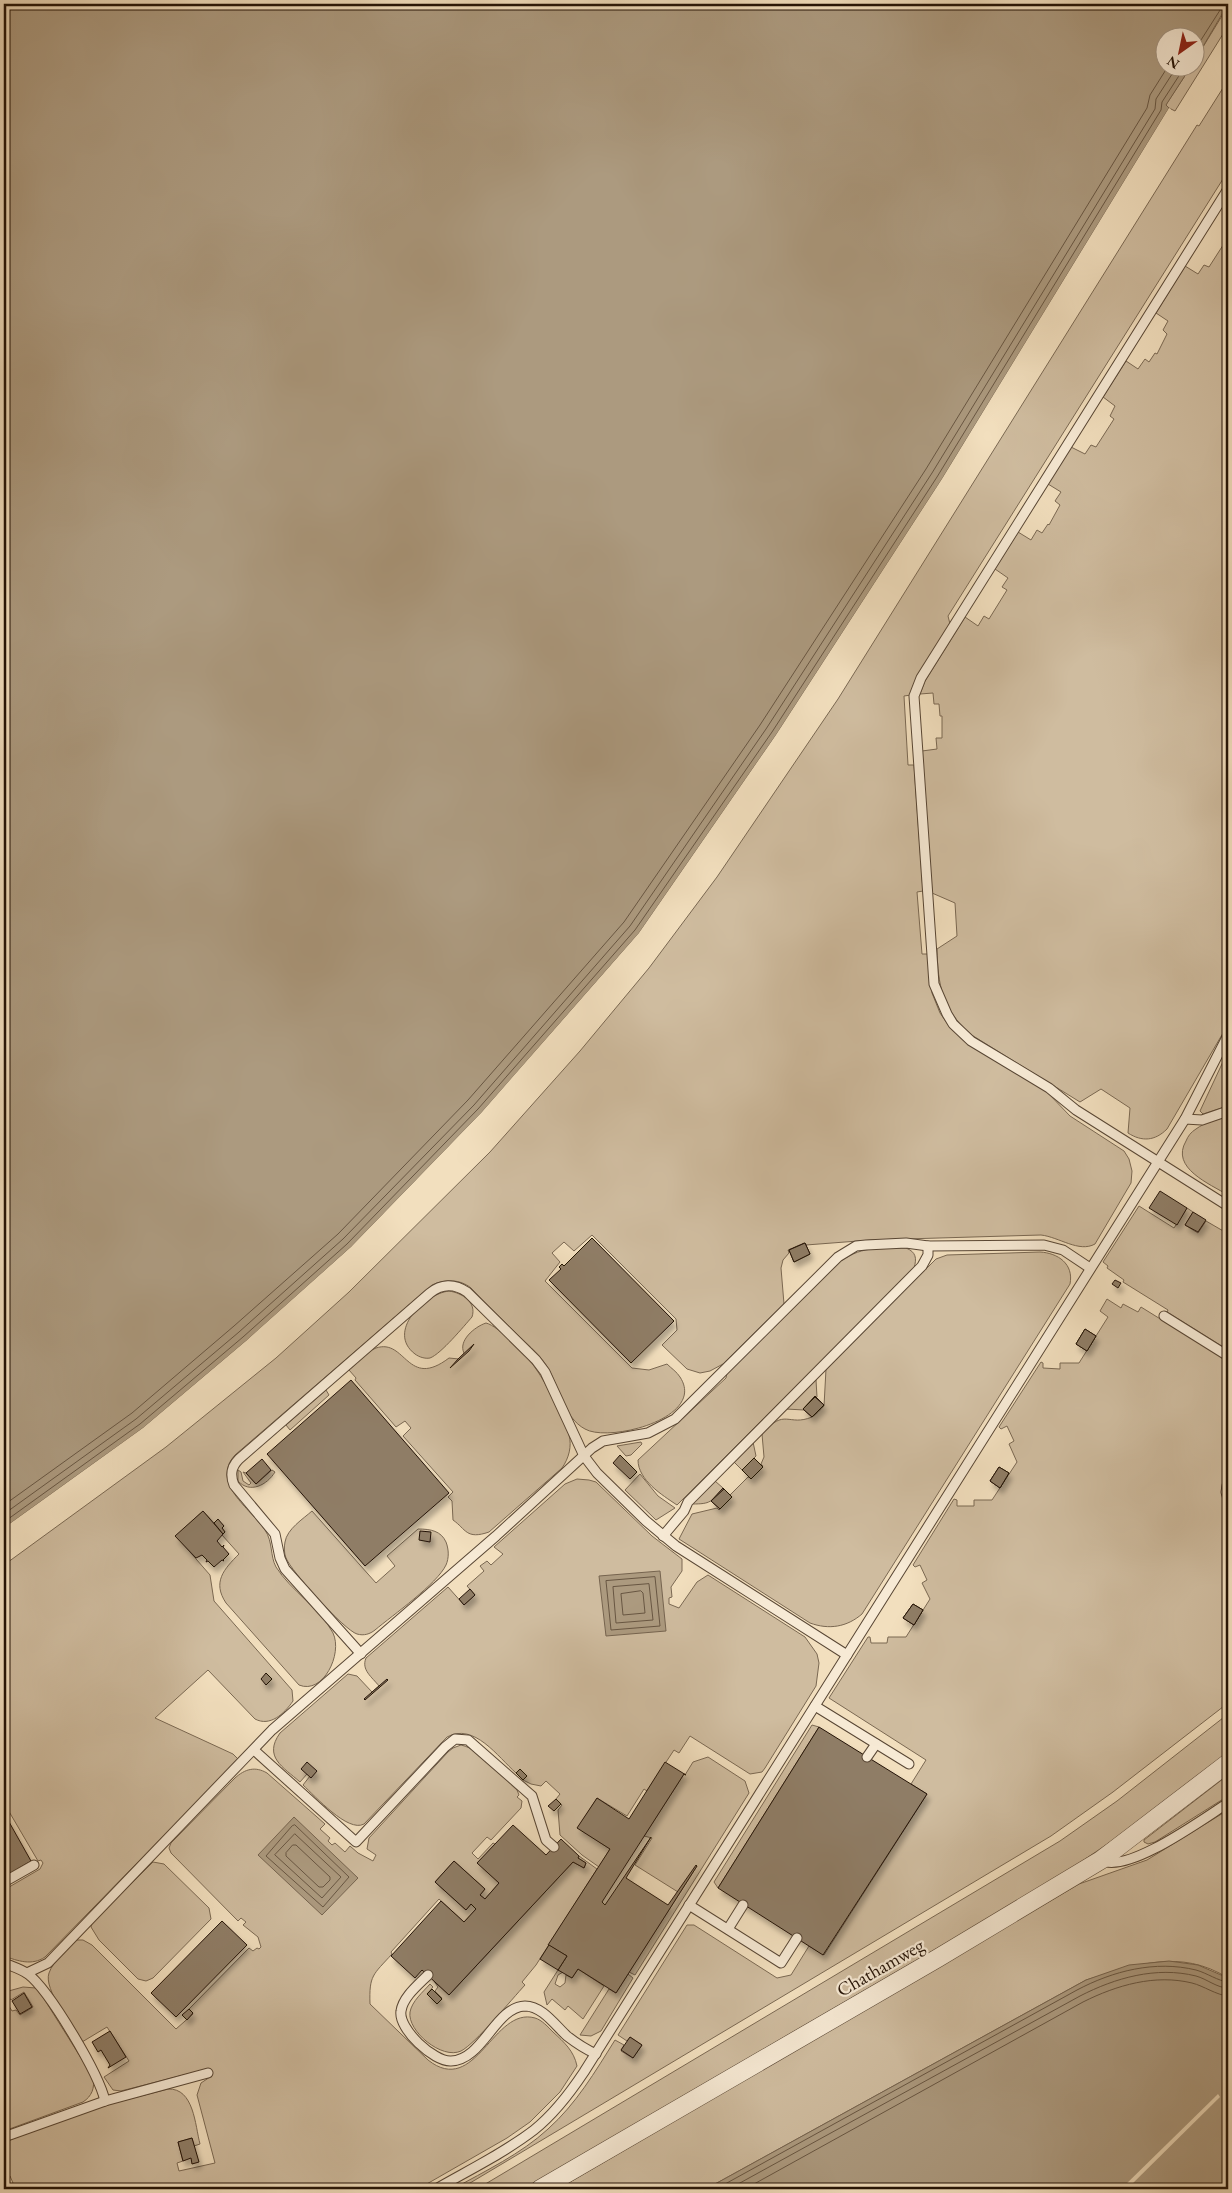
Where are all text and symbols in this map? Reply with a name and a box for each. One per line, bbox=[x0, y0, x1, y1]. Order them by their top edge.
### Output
north arrow bbox=[1154, 28, 1204, 78]
text: N bbox=[1163, 52, 1183, 74]
street label: Chathamweg bbox=[832, 1932, 929, 2002]

